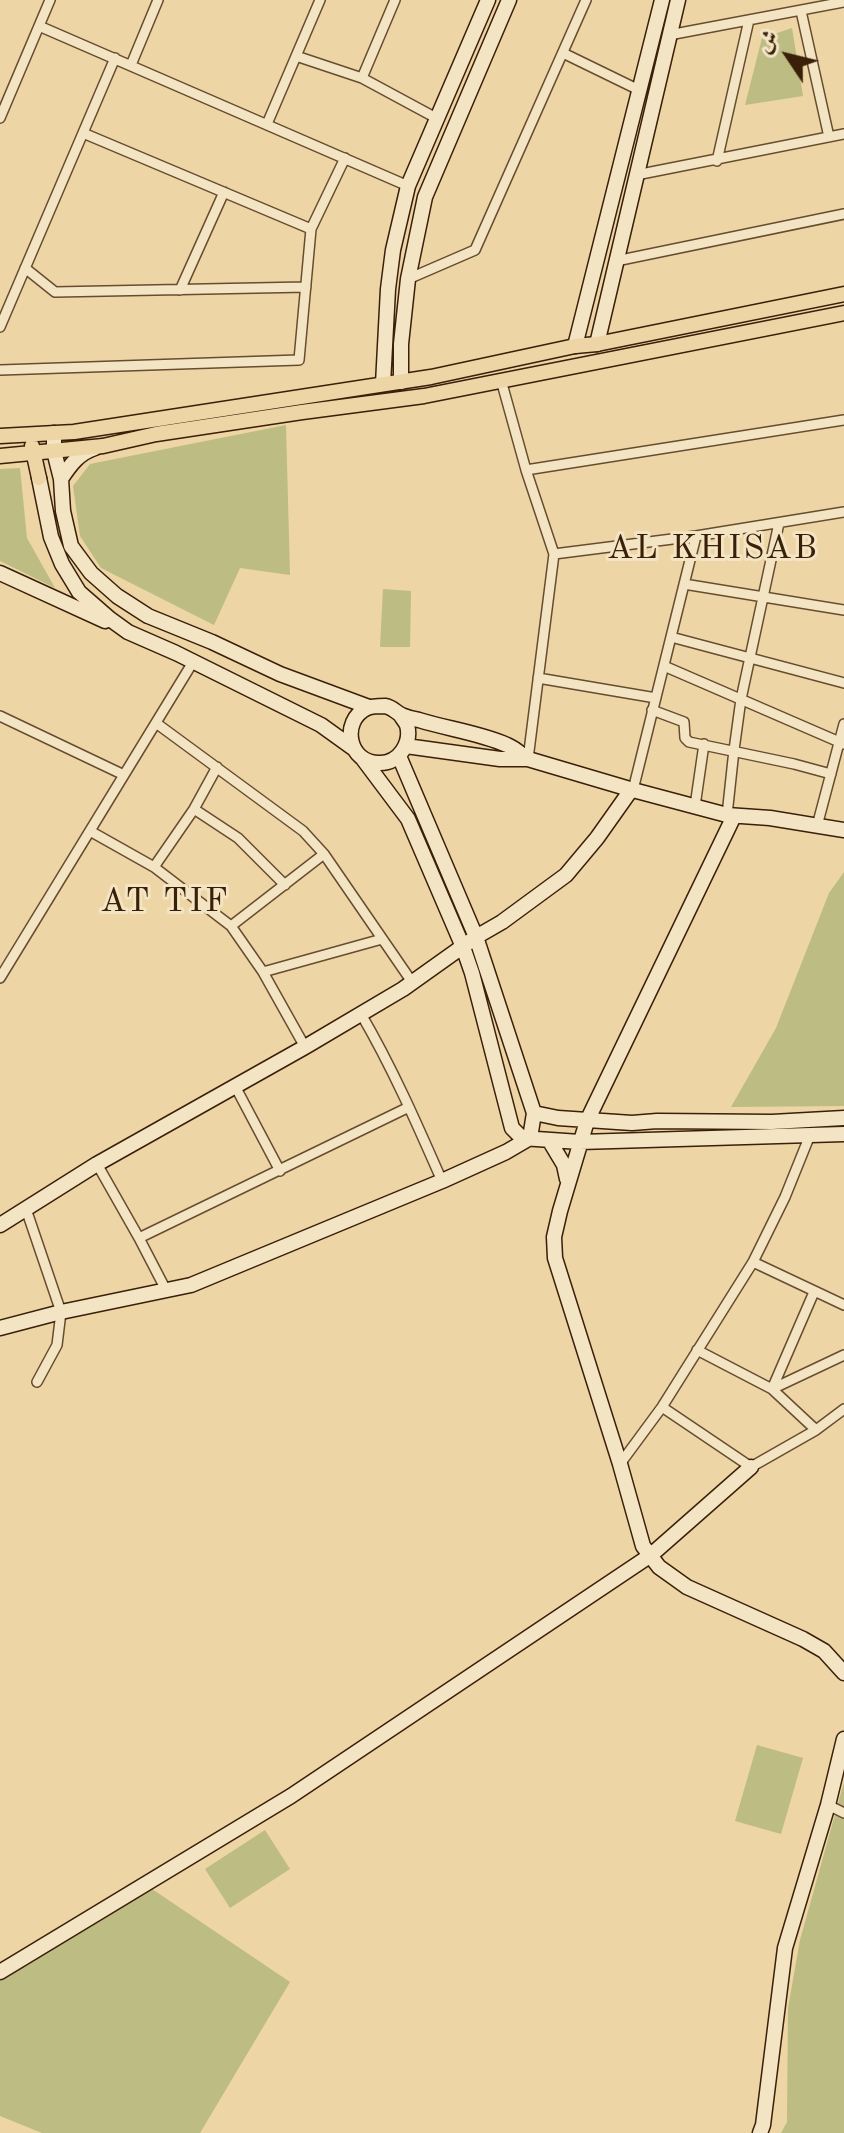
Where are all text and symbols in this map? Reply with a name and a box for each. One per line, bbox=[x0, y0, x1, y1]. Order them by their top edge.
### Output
north arrow bbox=[748, 16, 828, 96]
text: ش bbox=[753, 27, 784, 57]
district label: AL KHISAB bbox=[607, 529, 819, 569]
district label: AT TIF bbox=[100, 882, 230, 922]

